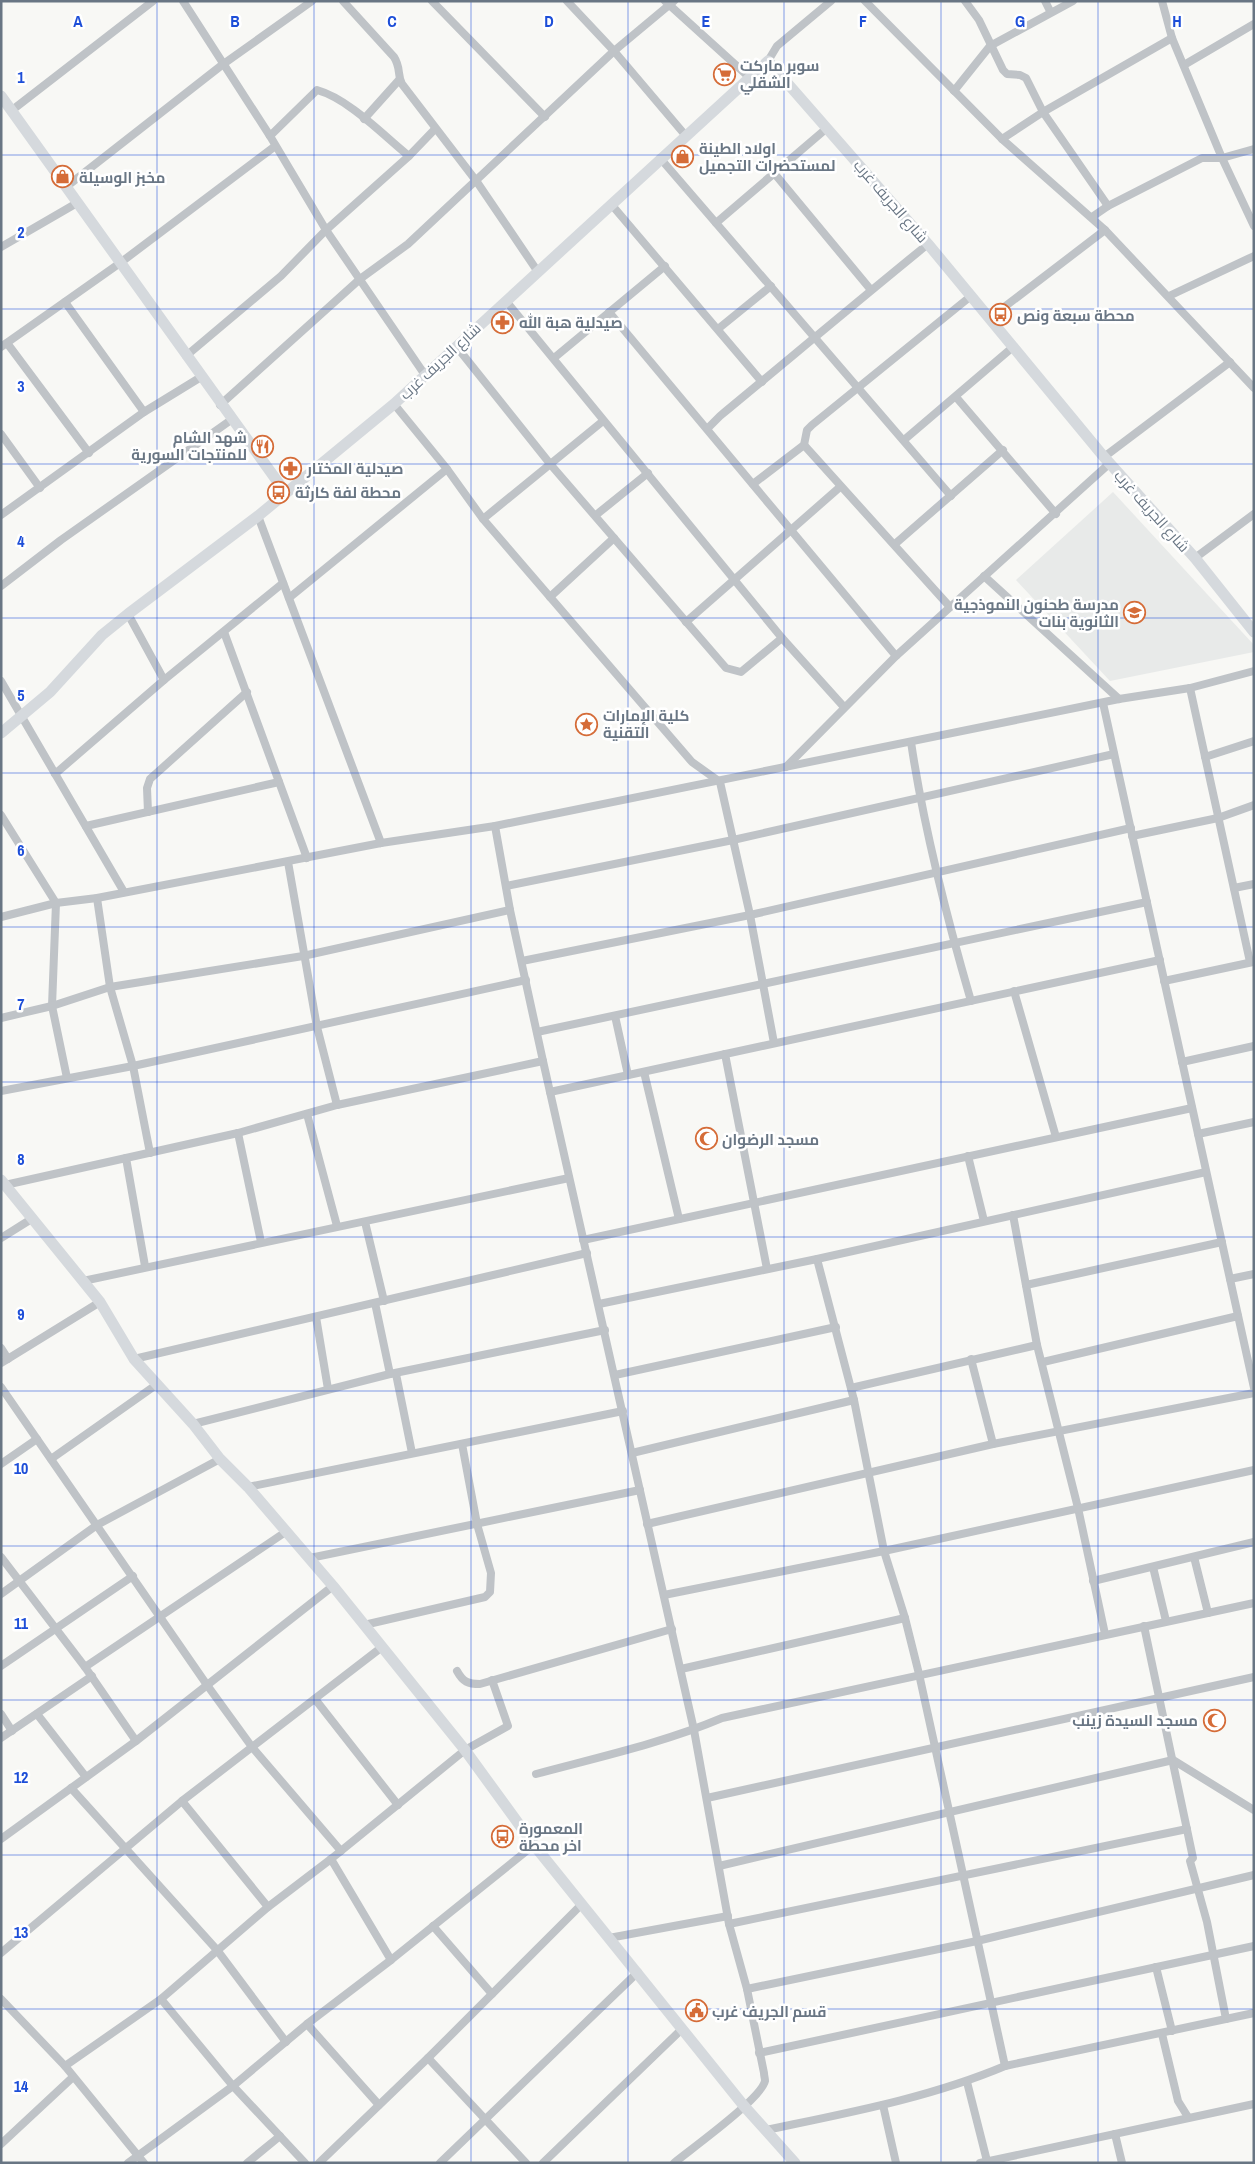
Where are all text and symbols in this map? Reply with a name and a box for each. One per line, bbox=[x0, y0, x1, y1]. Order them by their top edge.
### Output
text: A bbox=[73, 10, 83, 32]
text: B bbox=[230, 10, 240, 32]
text: C bbox=[387, 10, 397, 32]
text: D bbox=[544, 10, 554, 32]
text: E bbox=[702, 10, 711, 32]
text: F bbox=[859, 10, 867, 32]
text: G bbox=[1015, 10, 1025, 32]
text: H bbox=[1172, 10, 1182, 32]
place label: سوبر ماركت الشقلي bbox=[740, 55, 819, 95]
supermarket icon: سوبر ماركت الشقلي bbox=[712, 62, 736, 86]
text: 1 bbox=[17, 66, 25, 88]
place label: اولاد الطينة لمستحضرات التجميل bbox=[699, 138, 835, 176]
shop icon: اولاد الطينة لمستحضرات التجميل bbox=[671, 145, 695, 169]
street label: شارع الجريف غرب bbox=[848, 155, 933, 248]
shop icon: مخبز الوسيلة bbox=[51, 165, 75, 189]
place label: مخبز الوسيلة bbox=[79, 167, 165, 188]
text: 2 bbox=[17, 221, 25, 243]
bus stop icon: محطة سبعة ونص bbox=[989, 303, 1013, 327]
place label: محطة سبعة ونص bbox=[1017, 305, 1135, 326]
pharmacy icon: صيدلية هبة الله bbox=[491, 310, 515, 334]
place label: صيدلية هبة الله bbox=[519, 312, 623, 333]
street label: شارع الجريف غرب bbox=[395, 318, 486, 405]
text: 3 bbox=[17, 375, 25, 397]
place label: شهد الشام للمنتجات السورية bbox=[131, 427, 247, 465]
restaurant icon: شهد الشام للمنتجات السورية bbox=[251, 434, 275, 458]
pharmacy icon: صيدلية المختار bbox=[279, 456, 303, 480]
place label: صيدلية المختار bbox=[306, 458, 403, 479]
street label: شارع الجريف غرب bbox=[1109, 465, 1195, 557]
bus stop icon: محطة لفة كارثة bbox=[267, 480, 291, 504]
place label: محطة لفة كارثة bbox=[295, 482, 401, 503]
text: 4 bbox=[17, 530, 25, 552]
place label: مدرسة طحنون النموذجية الثانوية بنات bbox=[954, 594, 1119, 632]
school or university icon: مدرسة طحنون النموذجية الثانوية بنات bbox=[1123, 601, 1147, 625]
text: 5 bbox=[17, 684, 25, 706]
place label: كلية الإمارات التقنية bbox=[603, 705, 689, 743]
place icon: كلية الإمارات التقنية bbox=[575, 712, 599, 736]
text: 6 bbox=[17, 839, 25, 861]
text: 7 bbox=[17, 993, 25, 1015]
mosque icon: مسجد الرضوان bbox=[694, 1127, 718, 1151]
place label: مسجد الرضوان bbox=[722, 1129, 819, 1150]
text: 8 bbox=[17, 1148, 25, 1170]
text: 9 bbox=[17, 1303, 25, 1325]
text: 10 bbox=[14, 1457, 28, 1479]
text: 11 bbox=[14, 1612, 29, 1634]
mosque icon: مسجد السيدة زينب bbox=[1202, 1708, 1226, 1732]
place label: مسجد السيدة زينب bbox=[1072, 1710, 1198, 1731]
text: 12 bbox=[14, 1766, 28, 1788]
place label: المعمورة اخر محطة bbox=[519, 1818, 583, 1856]
bus stop icon: المعمورة اخر محطة bbox=[491, 1825, 515, 1849]
text: 13 bbox=[14, 1921, 28, 1943]
public building icon: قسم الجريف غرب bbox=[684, 1999, 708, 2023]
place label: قسم الجريف غرب bbox=[712, 2001, 826, 2022]
text: 14 bbox=[14, 2075, 29, 2097]

